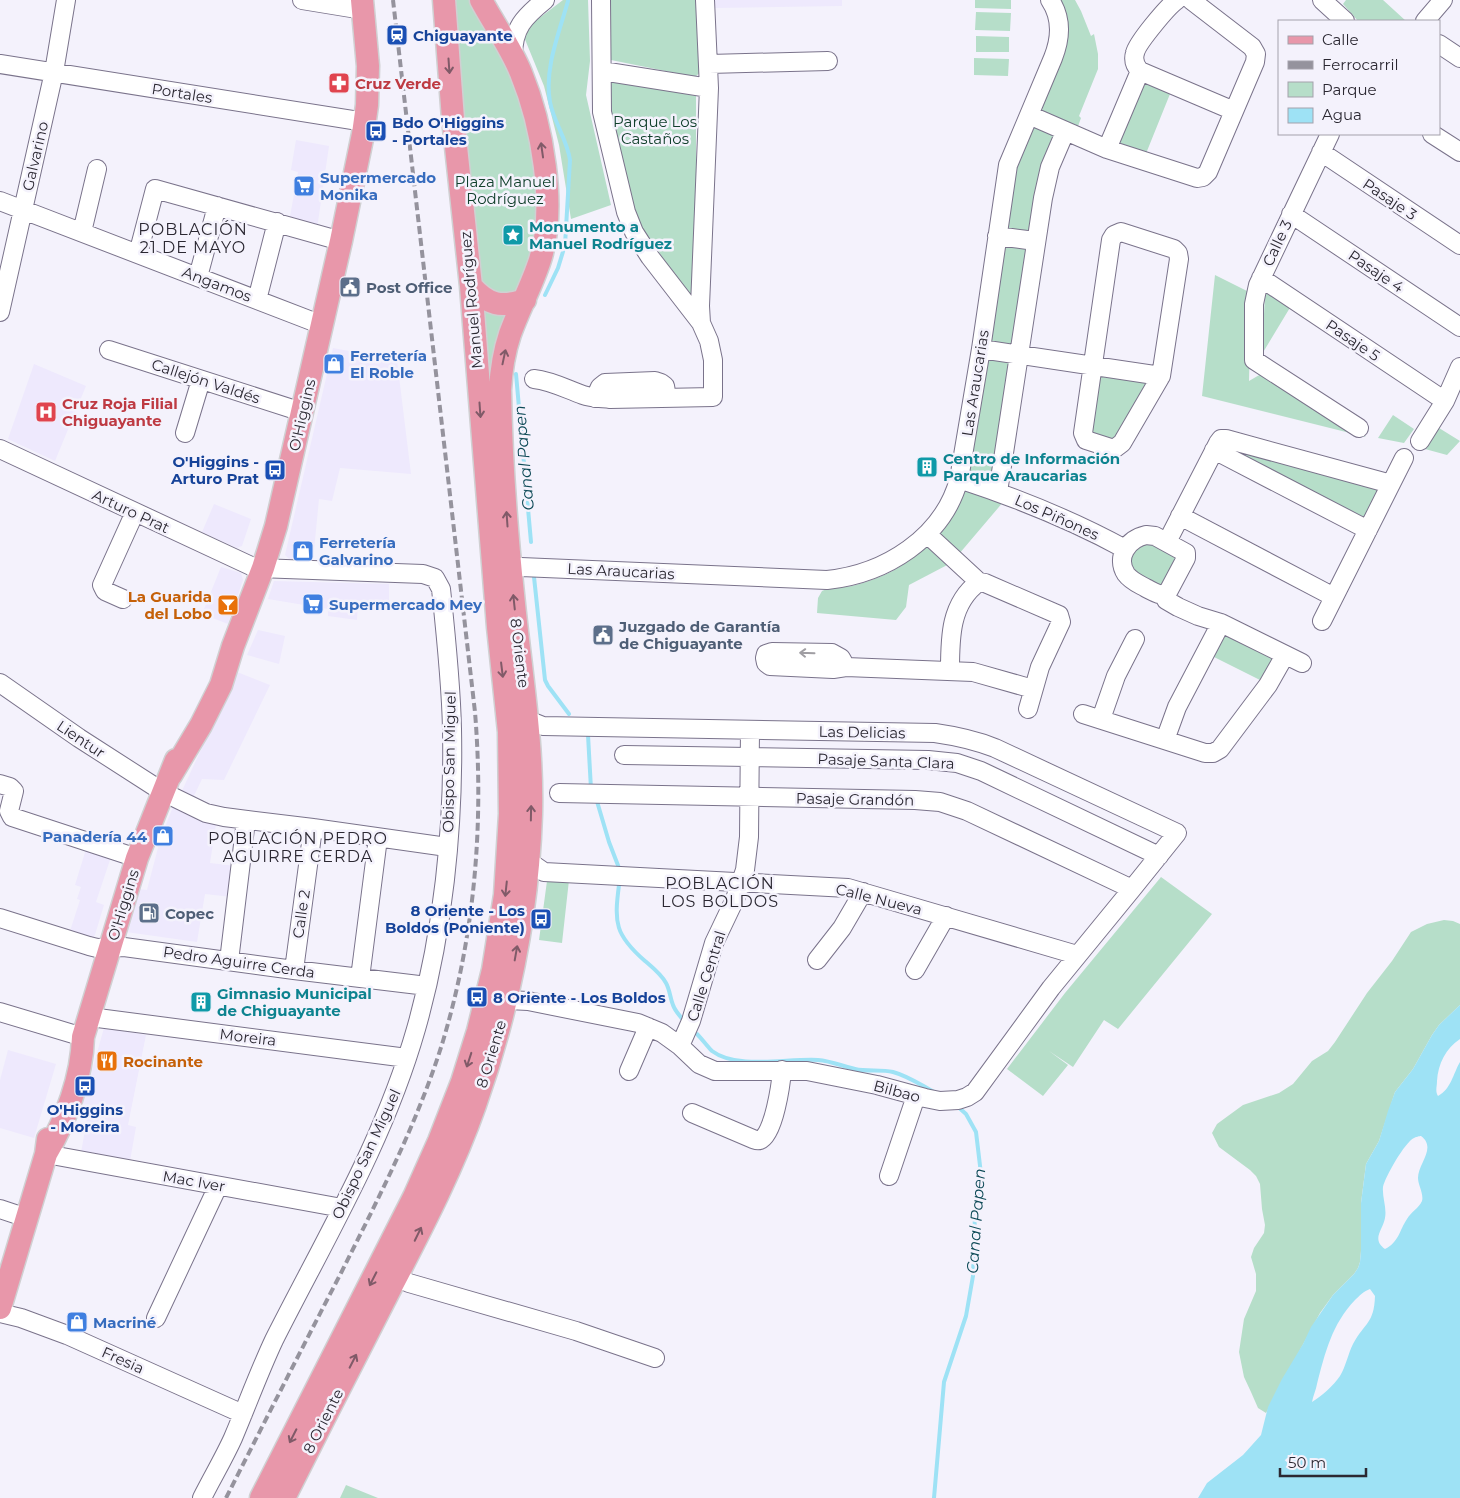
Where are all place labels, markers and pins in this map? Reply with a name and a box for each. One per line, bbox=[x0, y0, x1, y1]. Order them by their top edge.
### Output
station icon: Chiguayante bbox=[385, 23, 409, 47]
place label: Chiguayante bbox=[413, 26, 513, 45]
pharmacy icon: Cruz Verde bbox=[327, 71, 351, 95]
place label: Cruz Verde bbox=[355, 74, 441, 93]
place label: Bdo O'Higgins - Portales bbox=[392, 113, 504, 149]
bus stop icon: Bdo O'Higgins - Portales bbox=[364, 119, 388, 143]
place label: Supermercado Monika bbox=[320, 168, 436, 204]
supermarket icon: Supermercado Monika bbox=[292, 174, 316, 198]
place label: Monumento a Manuel Rodríguez bbox=[529, 217, 672, 253]
place icon: Monumento a Manuel Rodríguez bbox=[501, 223, 525, 247]
public building icon: Post Office bbox=[338, 275, 362, 299]
place label: Post Office bbox=[366, 278, 452, 297]
place label: Ferretería El Roble bbox=[350, 346, 427, 382]
shop icon: Ferretería El Roble bbox=[322, 352, 346, 376]
place label: Cruz Roja Filial Chiguayante bbox=[62, 394, 178, 430]
hospital icon: Cruz Roja Filial Chiguayante bbox=[34, 400, 58, 424]
place label: Centro de Información Parque Araucarias bbox=[943, 449, 1120, 485]
place label: O'Higgins - Arturo Prat bbox=[170, 452, 259, 488]
building icon: Centro de Información Parque Araucarias bbox=[915, 455, 939, 479]
bus stop icon: O'Higgins - Arturo Prat bbox=[263, 458, 287, 482]
place label: Ferretería Galvarino bbox=[319, 533, 396, 569]
shop icon: Ferretería Galvarino bbox=[291, 539, 315, 563]
place label: La Guarida del Lobo bbox=[128, 587, 212, 623]
supermarket icon: Supermercado Mey bbox=[301, 592, 325, 616]
bar icon: La Guarida del Lobo bbox=[216, 593, 240, 617]
place label: Supermercado Mey bbox=[329, 595, 483, 614]
place label: Juzgado de Garantía de Chiguayante bbox=[618, 617, 781, 653]
public building icon: Juzgado de Garantía de Chiguayante bbox=[591, 623, 615, 647]
shop icon: Panadería 44 bbox=[151, 824, 175, 848]
place label: Panadería 44 bbox=[42, 827, 148, 846]
fuel station icon: Copec bbox=[137, 901, 161, 925]
place label: 8 Oriente - Los Boldos (Poniente) bbox=[385, 901, 525, 937]
place label: Copec bbox=[165, 904, 214, 923]
bus stop icon: 8 Oriente - Los Boldos (Poniente) bbox=[529, 907, 553, 931]
place label: Gimnasio Municipal de Chiguayante bbox=[217, 984, 372, 1020]
bus stop icon: 8 Oriente - Los Boldos bbox=[465, 985, 489, 1009]
place label: 8 Oriente - Los Boldos bbox=[493, 988, 666, 1007]
building icon: Gimnasio Municipal de Chiguayante bbox=[189, 990, 213, 1014]
restaurant icon: Rocinante bbox=[95, 1049, 119, 1073]
place label: Rocinante bbox=[123, 1052, 203, 1071]
bus stop icon: O'Higgins - Moreira bbox=[73, 1074, 97, 1098]
place label: O'Higgins - Moreira bbox=[47, 1100, 123, 1136]
shop icon: Macriné bbox=[65, 1310, 89, 1334]
place label: Macriné bbox=[93, 1313, 156, 1332]

